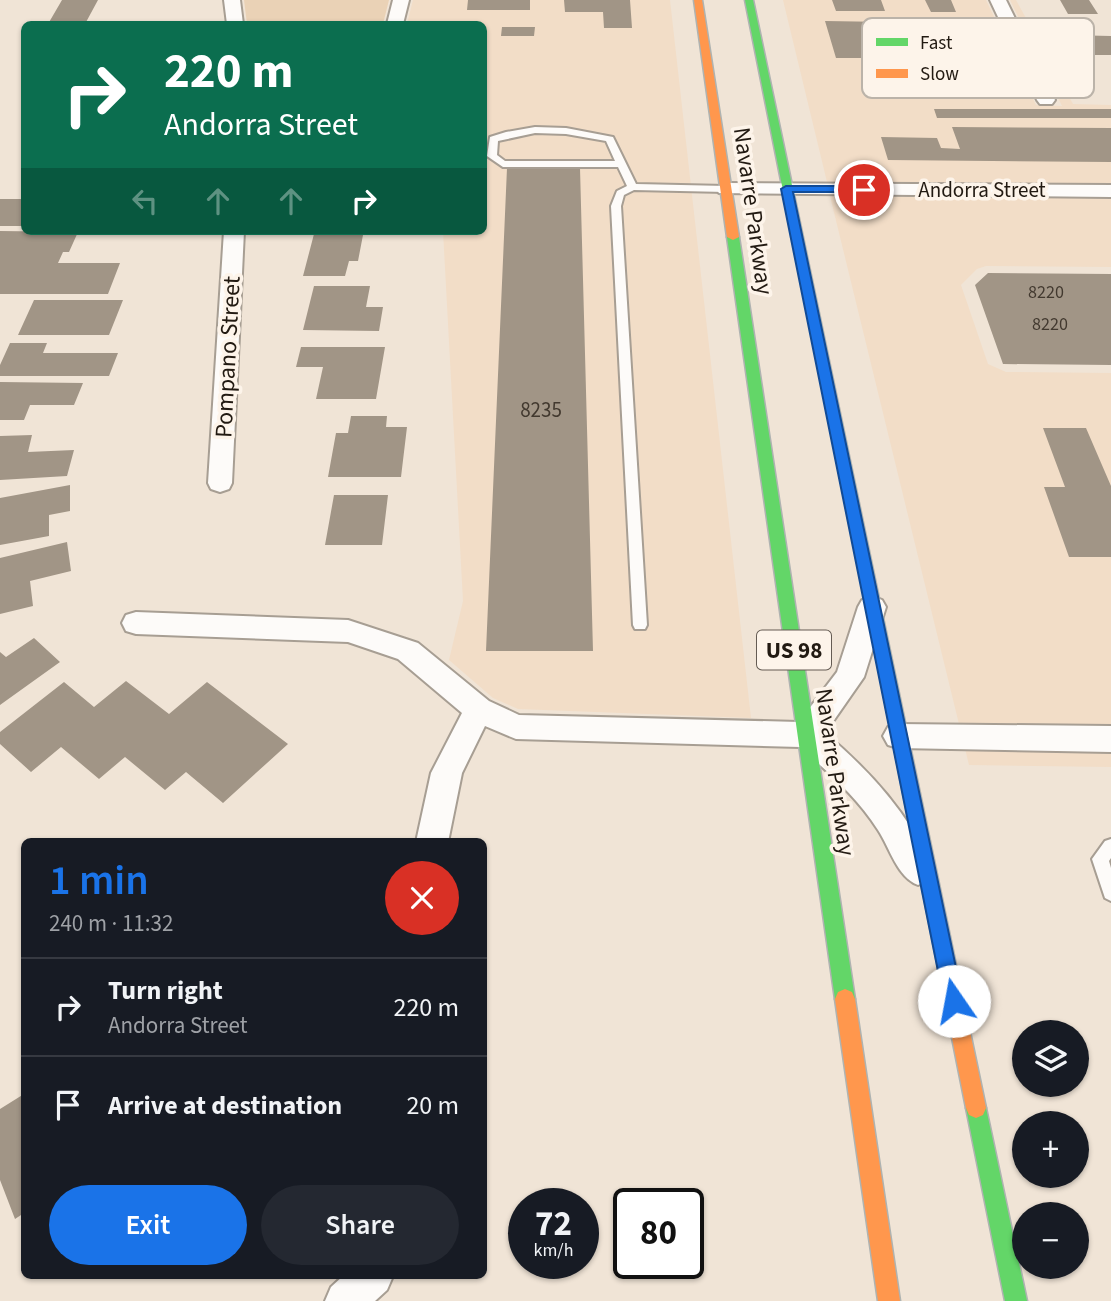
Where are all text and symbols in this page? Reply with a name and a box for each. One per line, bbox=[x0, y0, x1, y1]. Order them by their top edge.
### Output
legend bbox=[862, 18, 1094, 98]
text: Fast bbox=[920, 30, 953, 57]
text: 220 m bbox=[164, 37, 293, 107]
icon: right bbox=[49, 49, 140, 140]
text: Slow bbox=[920, 61, 959, 88]
text: Andorra Street bbox=[164, 102, 358, 148]
street label: Navarre Parkway bbox=[724, 125, 782, 297]
pin bbox=[834, 160, 894, 220]
icon: arrive bbox=[845, 171, 883, 209]
street label: Andorra Street bbox=[918, 175, 1046, 205]
icon: left bbox=[126, 182, 164, 220]
icon: ahead bbox=[199, 182, 237, 220]
icon: ahead bbox=[272, 182, 310, 220]
icon: right bbox=[345, 182, 383, 220]
street label: Pompano Street bbox=[206, 275, 250, 439]
house number: 8220 bbox=[1028, 280, 1064, 305]
house number: 8220 bbox=[1032, 312, 1068, 337]
house number: 8235 bbox=[520, 395, 562, 425]
road number: US 98 bbox=[757, 630, 831, 670]
street label: Navarre Parkway bbox=[806, 686, 864, 858]
text: 1 min bbox=[49, 851, 149, 911]
button: close bbox=[385, 861, 459, 935]
text: 240 m · 11:32 bbox=[49, 907, 173, 940]
position arrow bbox=[917, 964, 991, 1038]
text: Turn right bbox=[108, 972, 223, 1009]
icon: right bbox=[49, 988, 87, 1026]
text: 220 m bbox=[393, 989, 459, 1026]
text: Andorra Street bbox=[108, 1009, 248, 1042]
map controls bbox=[1012, 1020, 1089, 1279]
button: layers bbox=[1012, 1020, 1089, 1097]
icon: arrive bbox=[49, 1086, 87, 1124]
text: Arrive at destination bbox=[108, 1087, 342, 1124]
text: 20 m bbox=[406, 1087, 459, 1124]
button: + bbox=[1012, 1111, 1089, 1188]
button: Exit bbox=[49, 1185, 247, 1265]
button: Share bbox=[261, 1185, 459, 1265]
speed limit sign: 80 bbox=[613, 1188, 704, 1279]
text: 72 bbox=[535, 1199, 572, 1249]
button: − bbox=[1012, 1202, 1089, 1279]
text: km/h bbox=[534, 1238, 573, 1263]

